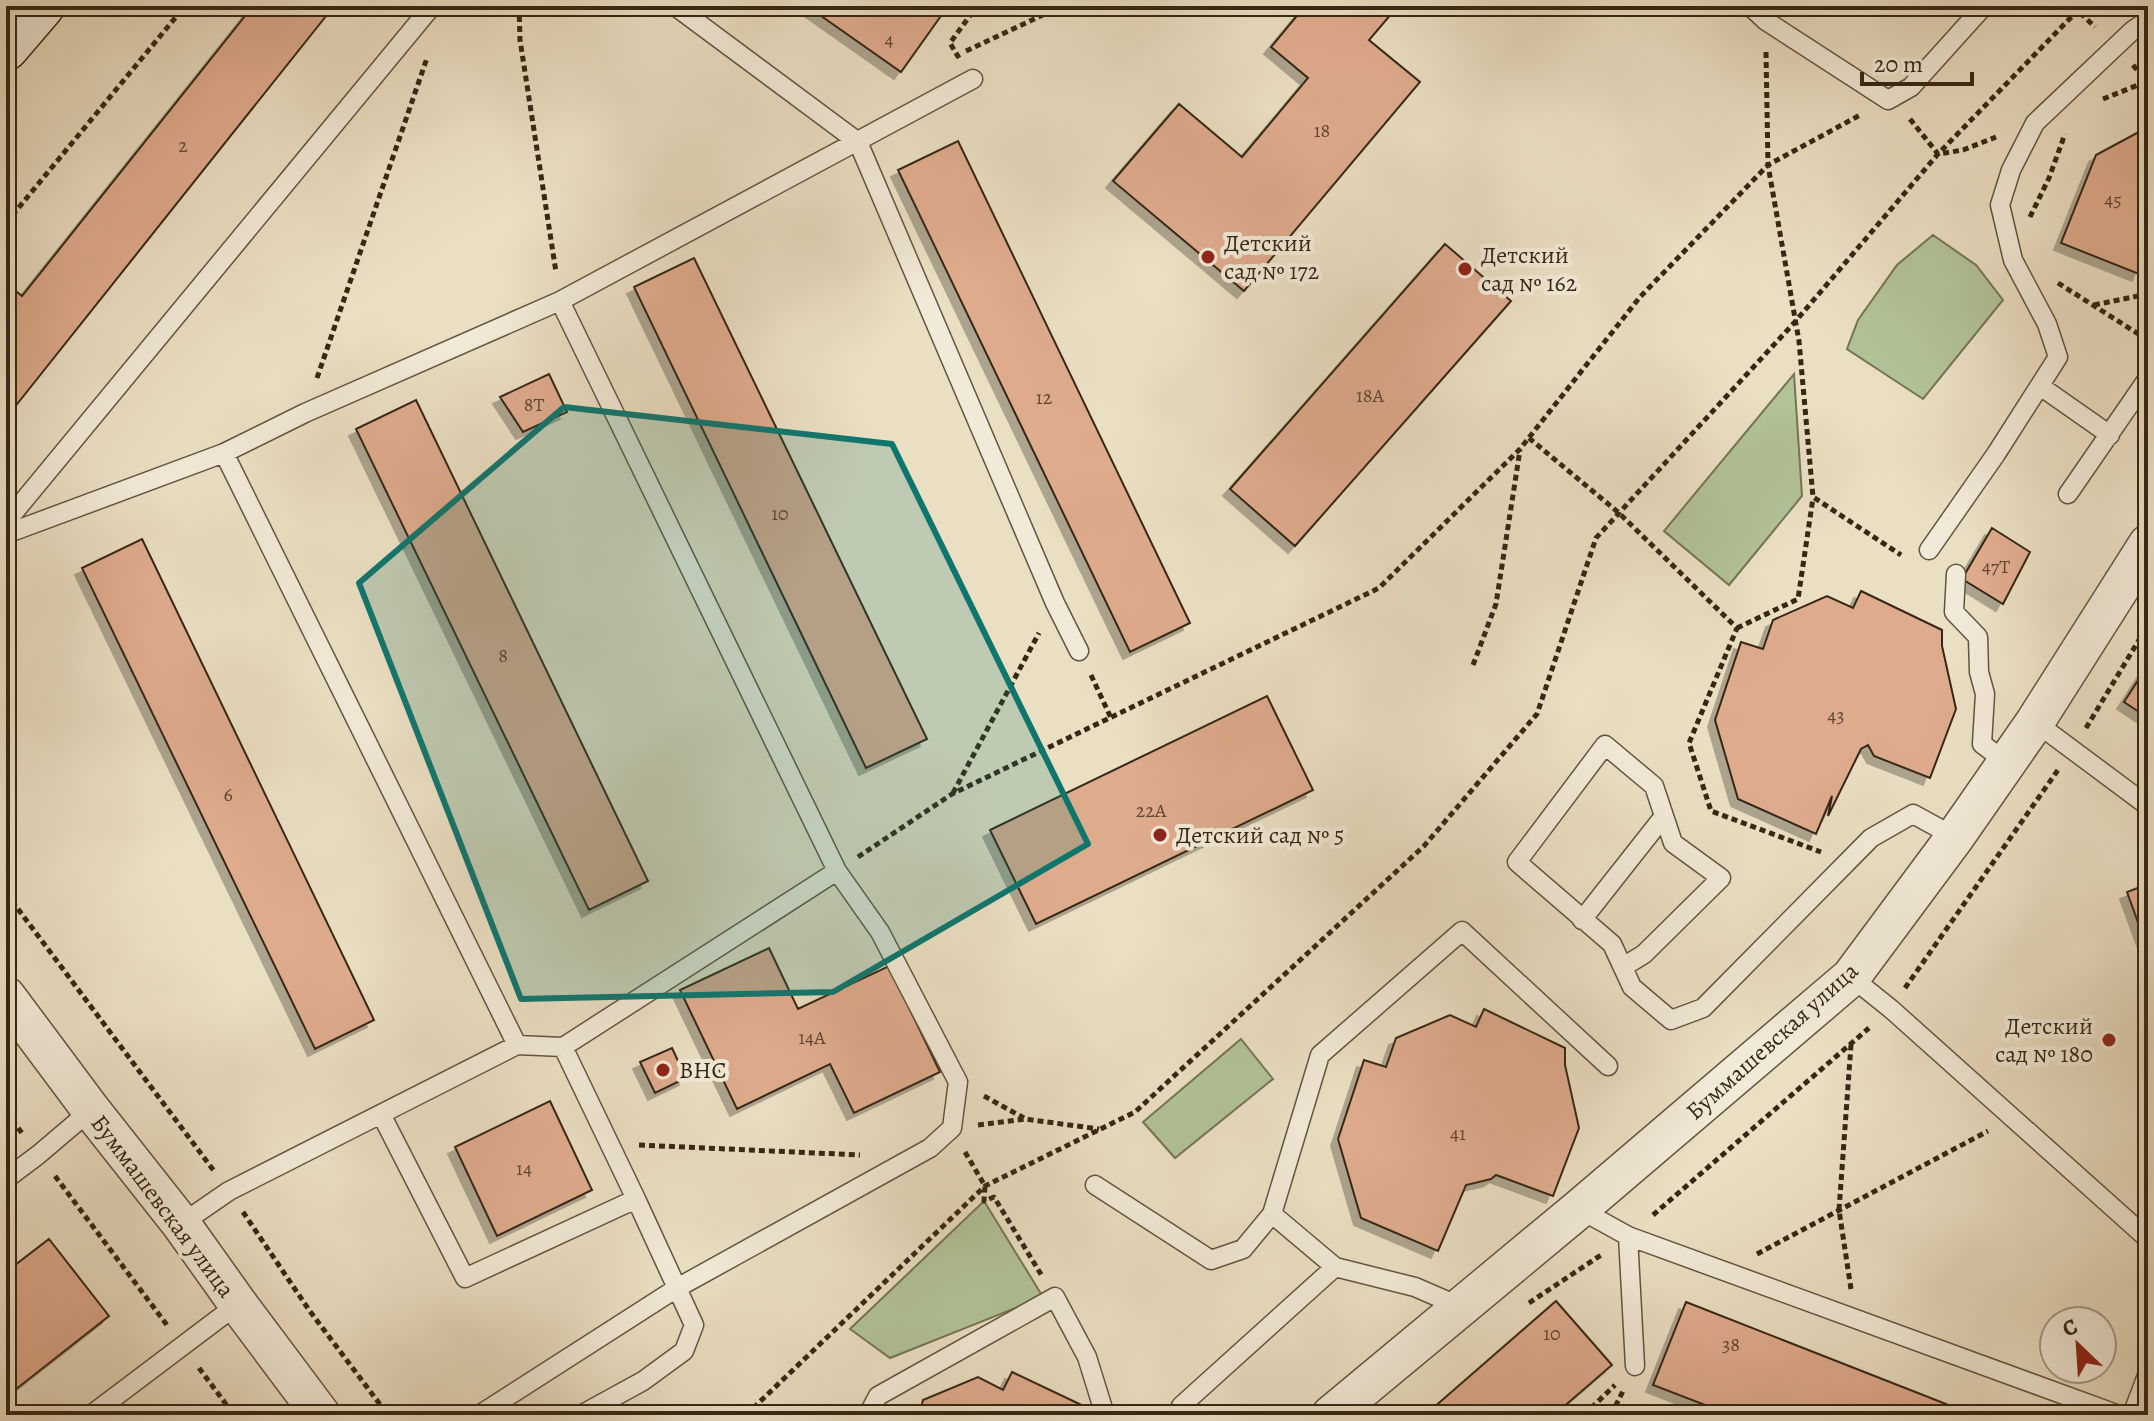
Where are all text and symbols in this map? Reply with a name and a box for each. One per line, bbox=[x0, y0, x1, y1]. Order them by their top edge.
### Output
house number: 4 bbox=[884, 26, 894, 53]
scale bar bbox=[1862, 36, 1972, 86]
text: 20 m bbox=[1874, 48, 1923, 80]
house number: 18 bbox=[1314, 117, 1330, 144]
house number: 2 bbox=[178, 132, 188, 159]
house number: 45 bbox=[2104, 186, 2122, 213]
place label: Детский сад № 172 bbox=[1224, 227, 1319, 287]
place label: Детский сад № 162 bbox=[1481, 239, 1577, 299]
marker: Детский сад № 172 bbox=[1199, 248, 1217, 266]
marker: Детский сад № 162 bbox=[1456, 260, 1474, 278]
house number: 18А bbox=[1356, 382, 1384, 409]
house number: 12 bbox=[1036, 384, 1053, 411]
house number: 8Т bbox=[524, 391, 544, 418]
house number: 10 bbox=[771, 500, 789, 527]
house number: 47Т bbox=[1982, 553, 2010, 580]
house number: 8 bbox=[498, 642, 508, 669]
house number: 43 bbox=[1827, 702, 1845, 729]
house number: 6 bbox=[223, 781, 233, 808]
house number: 22А bbox=[1136, 797, 1167, 824]
place label: Детский сад № 5 bbox=[1176, 819, 1344, 851]
marker: Детский сад № 5 bbox=[1151, 826, 1169, 844]
street label: Буммашевская улица bbox=[1679, 955, 1865, 1127]
place label: Детский сад № 180 bbox=[1995, 1010, 2093, 1070]
house number: 14А bbox=[798, 1024, 826, 1051]
marker: Детский сад № 180 bbox=[2100, 1031, 2118, 1049]
place label: ВНС bbox=[679, 1054, 726, 1086]
marker: ВНС bbox=[654, 1061, 672, 1079]
street label: Буммашевская улица bbox=[84, 1108, 242, 1304]
house number: 41 bbox=[1450, 1120, 1466, 1147]
house number: 14 bbox=[516, 1155, 532, 1182]
north arrow bbox=[2038, 1305, 2118, 1385]
text: С bbox=[2057, 1311, 2082, 1344]
house number: 10 bbox=[1543, 1320, 1561, 1347]
house number: 38 bbox=[1722, 1331, 1740, 1358]

